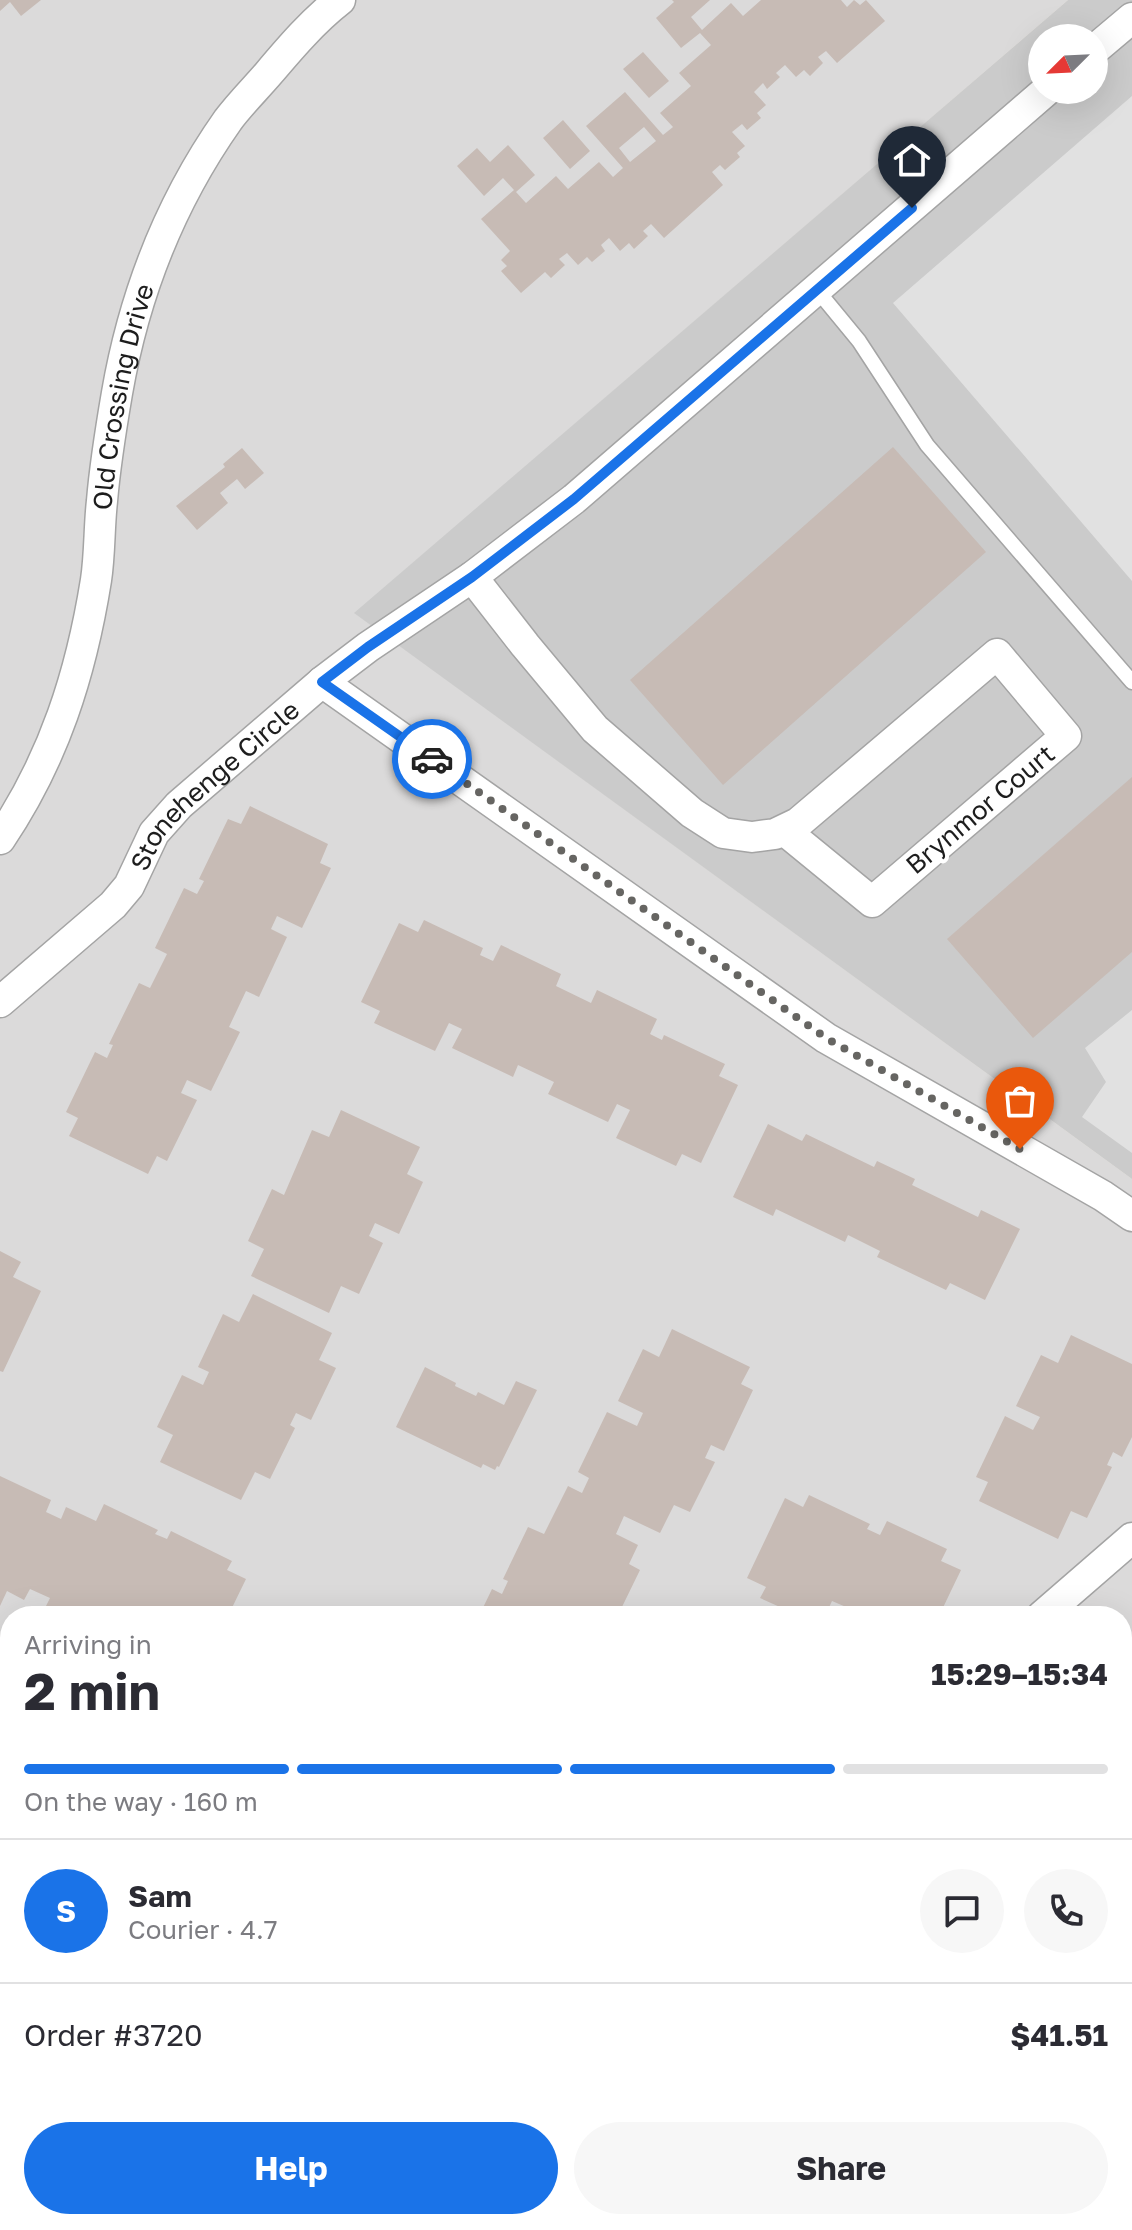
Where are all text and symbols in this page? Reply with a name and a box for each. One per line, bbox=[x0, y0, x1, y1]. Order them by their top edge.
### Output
north arrow bbox=[1028, 24, 1108, 104]
map controls bbox=[1028, 24, 1108, 104]
pin bbox=[878, 126, 946, 208]
icon: home bbox=[890, 138, 934, 182]
street label: Old Crossing Drive bbox=[86, 279, 159, 511]
street label: Stonehenge Circle bbox=[123, 693, 305, 875]
courier bbox=[392, 719, 472, 799]
icon: car bbox=[410, 737, 454, 781]
street label: Brynmor Court bbox=[899, 738, 1061, 880]
pin bbox=[986, 1067, 1054, 1149]
icon: bag bbox=[998, 1079, 1042, 1123]
text: Arriving in bbox=[24, 1629, 152, 1660]
text: 15:29–15:34 bbox=[931, 1656, 1108, 1692]
text: 2 min bbox=[24, 1659, 160, 1721]
text: On the way · 160 m bbox=[24, 1786, 258, 1817]
button: chat bbox=[920, 1869, 1004, 1953]
button: phone bbox=[1024, 1869, 1108, 1953]
text: Sam bbox=[128, 1878, 192, 1914]
text: S bbox=[56, 1893, 76, 1929]
text: Courier · 4.7 bbox=[128, 1914, 278, 1945]
text: Order #3720 bbox=[24, 2017, 203, 2053]
text: $41.51 bbox=[1010, 2017, 1108, 2053]
button: Help bbox=[24, 2122, 558, 2214]
button: Share bbox=[574, 2122, 1108, 2214]

